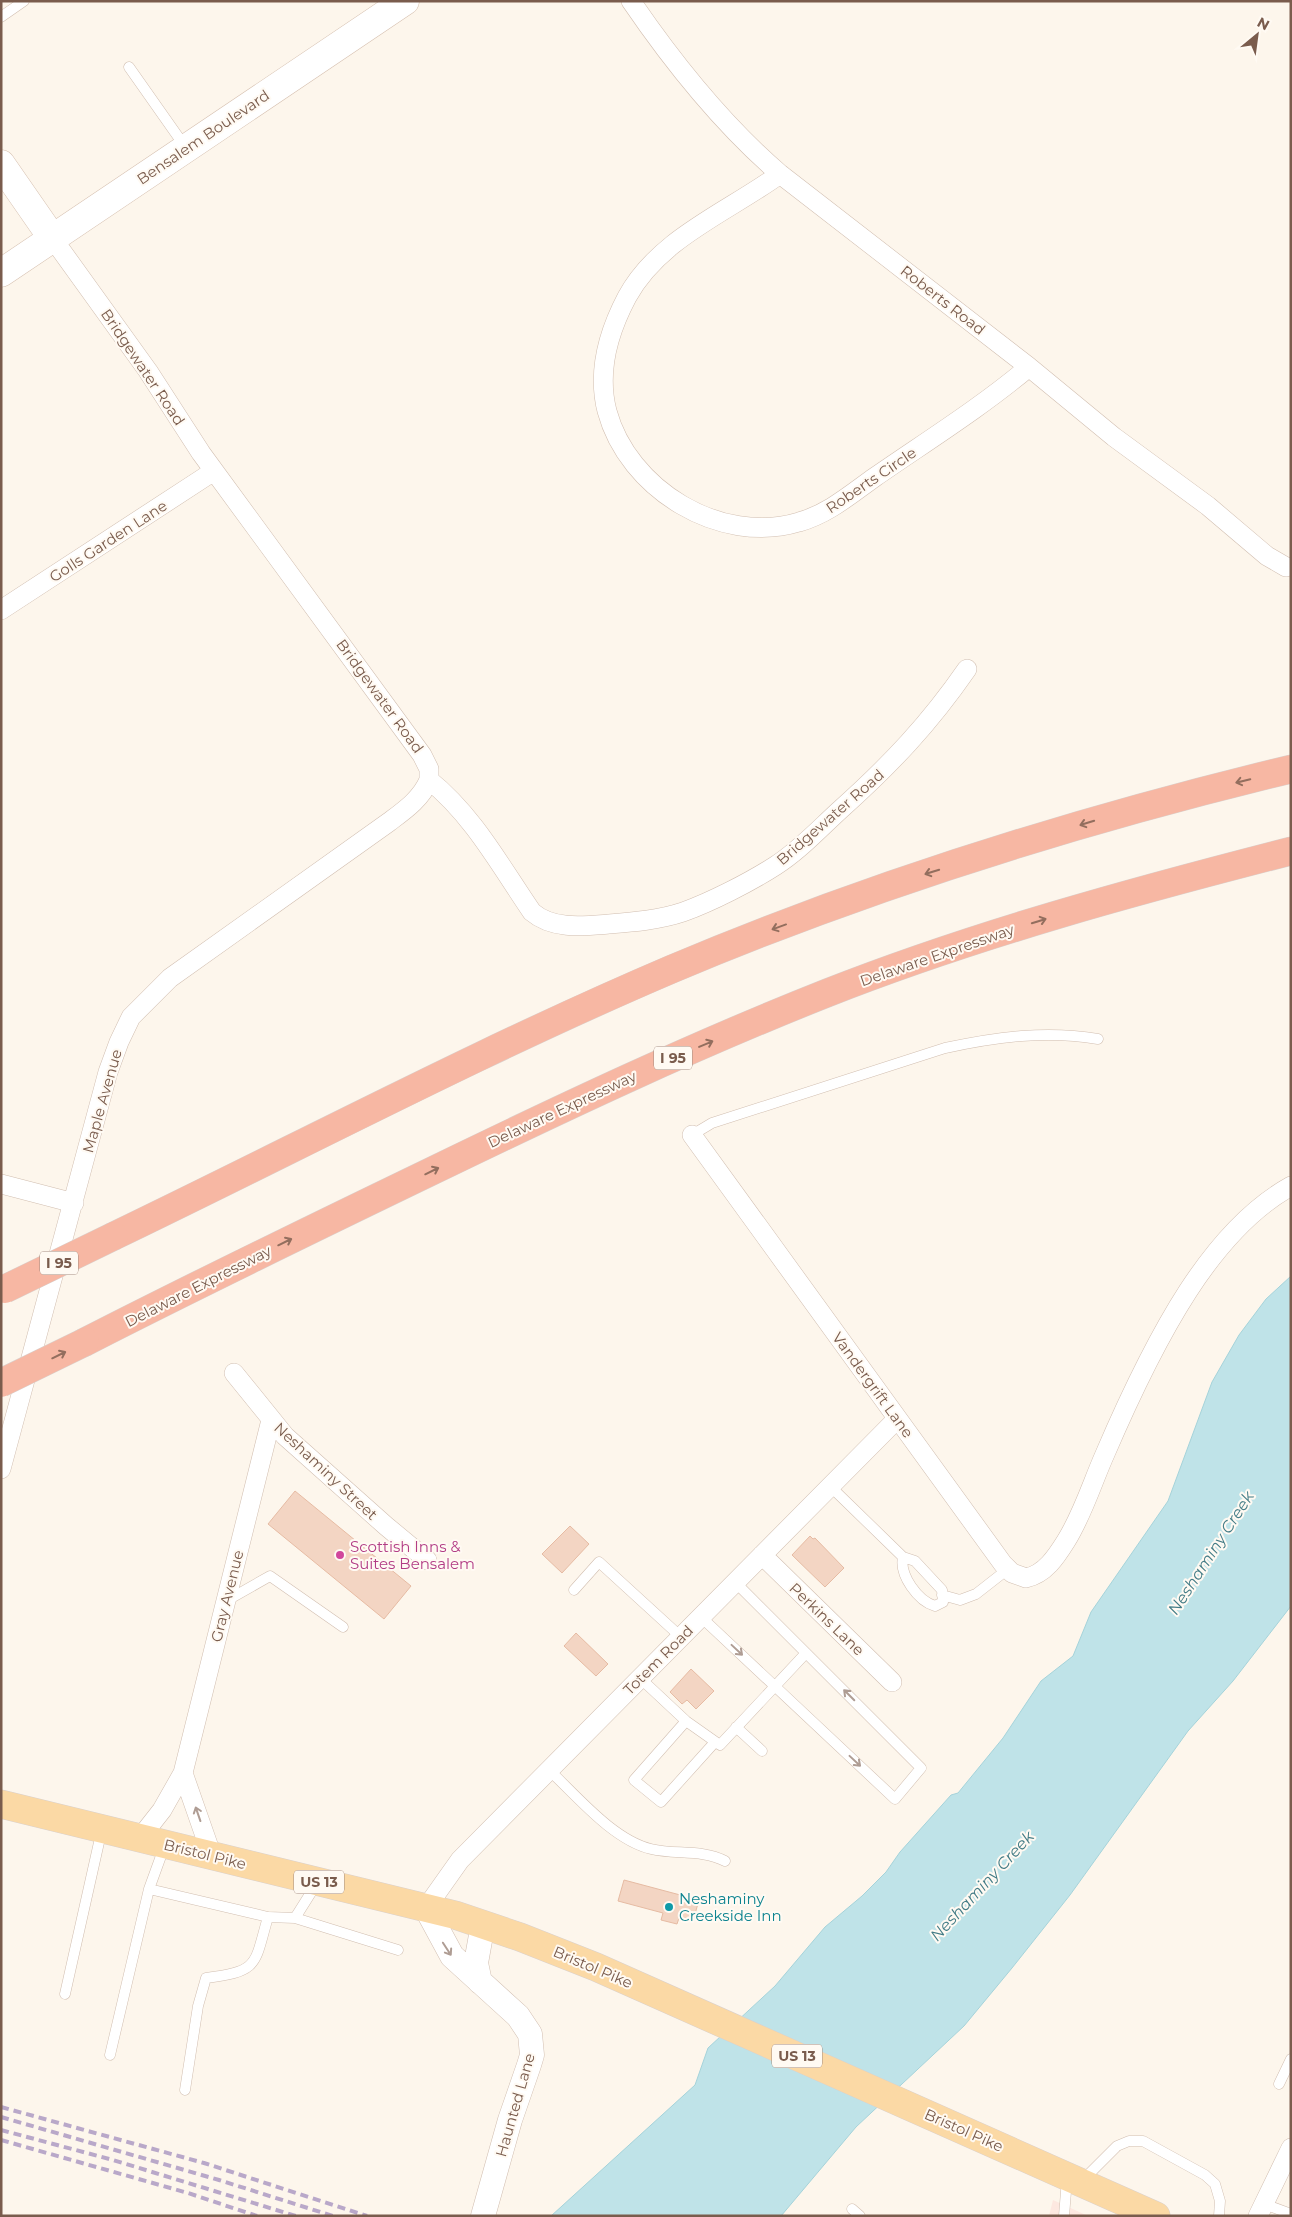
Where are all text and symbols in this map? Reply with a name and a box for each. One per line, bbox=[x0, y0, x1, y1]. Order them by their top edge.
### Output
north arrow bbox=[1232, 10, 1282, 60]
text: N bbox=[1254, 13, 1273, 34]
street label: Bensalem Boulevard bbox=[133, 85, 273, 189]
street label: Roberts Road bbox=[897, 261, 989, 339]
street label: Bridgewater Road bbox=[97, 305, 189, 429]
street label: Roberts Circle bbox=[822, 443, 920, 517]
street label: Golls Garden Lane bbox=[45, 496, 171, 586]
street label: Bridgewater Road bbox=[332, 635, 428, 757]
street label: Bridgewater Road bbox=[772, 765, 888, 869]
one-way arrow bbox=[1236, 777, 1252, 786]
one-way arrow bbox=[1079, 819, 1095, 829]
one-way arrow bbox=[924, 868, 940, 877]
one-way arrow bbox=[1031, 916, 1047, 926]
street label: Delaware Expressway bbox=[857, 919, 1017, 990]
one-way arrow bbox=[771, 923, 787, 932]
one-way arrow bbox=[698, 1039, 713, 1049]
road number: I 95 bbox=[654, 1046, 692, 1070]
street label: Maple Avenue bbox=[78, 1047, 126, 1155]
street label: Delaware Expressway bbox=[485, 1066, 640, 1152]
one-way arrow bbox=[424, 1166, 439, 1176]
one-way arrow bbox=[277, 1237, 292, 1246]
street label: Delaware Expressway bbox=[122, 1240, 275, 1331]
road number: I 95 bbox=[40, 1252, 78, 1274]
street label: Vandergrift Lane bbox=[828, 1328, 918, 1442]
one-way arrow bbox=[51, 1350, 66, 1359]
street label: Neshaminy Street bbox=[270, 1418, 382, 1524]
water label: Neshaminy Creek bbox=[1164, 1486, 1259, 1618]
place label: Scottish Inns & Suites Bensalem bbox=[350, 1537, 475, 1573]
street label: Gray Avenue bbox=[206, 1548, 248, 1644]
marker: Scottish Inns & Suites Bensalem bbox=[334, 1549, 346, 1561]
street label: Perkins Lane bbox=[786, 1579, 868, 1659]
street label: Totem Road bbox=[619, 1621, 697, 1699]
one-way arrow bbox=[730, 1644, 743, 1656]
one-way arrow bbox=[843, 1689, 855, 1702]
one-way arrow bbox=[849, 1755, 861, 1767]
one-way arrow bbox=[193, 1807, 202, 1822]
water label: Neshaminy Creek bbox=[926, 1826, 1039, 1945]
street label: Bristol Pike bbox=[162, 1835, 248, 1873]
road number: US 13 bbox=[294, 1870, 344, 1894]
place label: Neshaminy Creekside Inn bbox=[679, 1889, 782, 1925]
marker: Neshaminy Creekside Inn bbox=[663, 1901, 675, 1913]
one-way arrow bbox=[442, 1942, 452, 1956]
street label: Bristol Pike bbox=[551, 1942, 635, 1992]
road number: US 13 bbox=[772, 2044, 822, 2068]
street label: Haunted Lane bbox=[491, 2051, 539, 2159]
street label: Bristol Pike bbox=[922, 2104, 1006, 2156]

